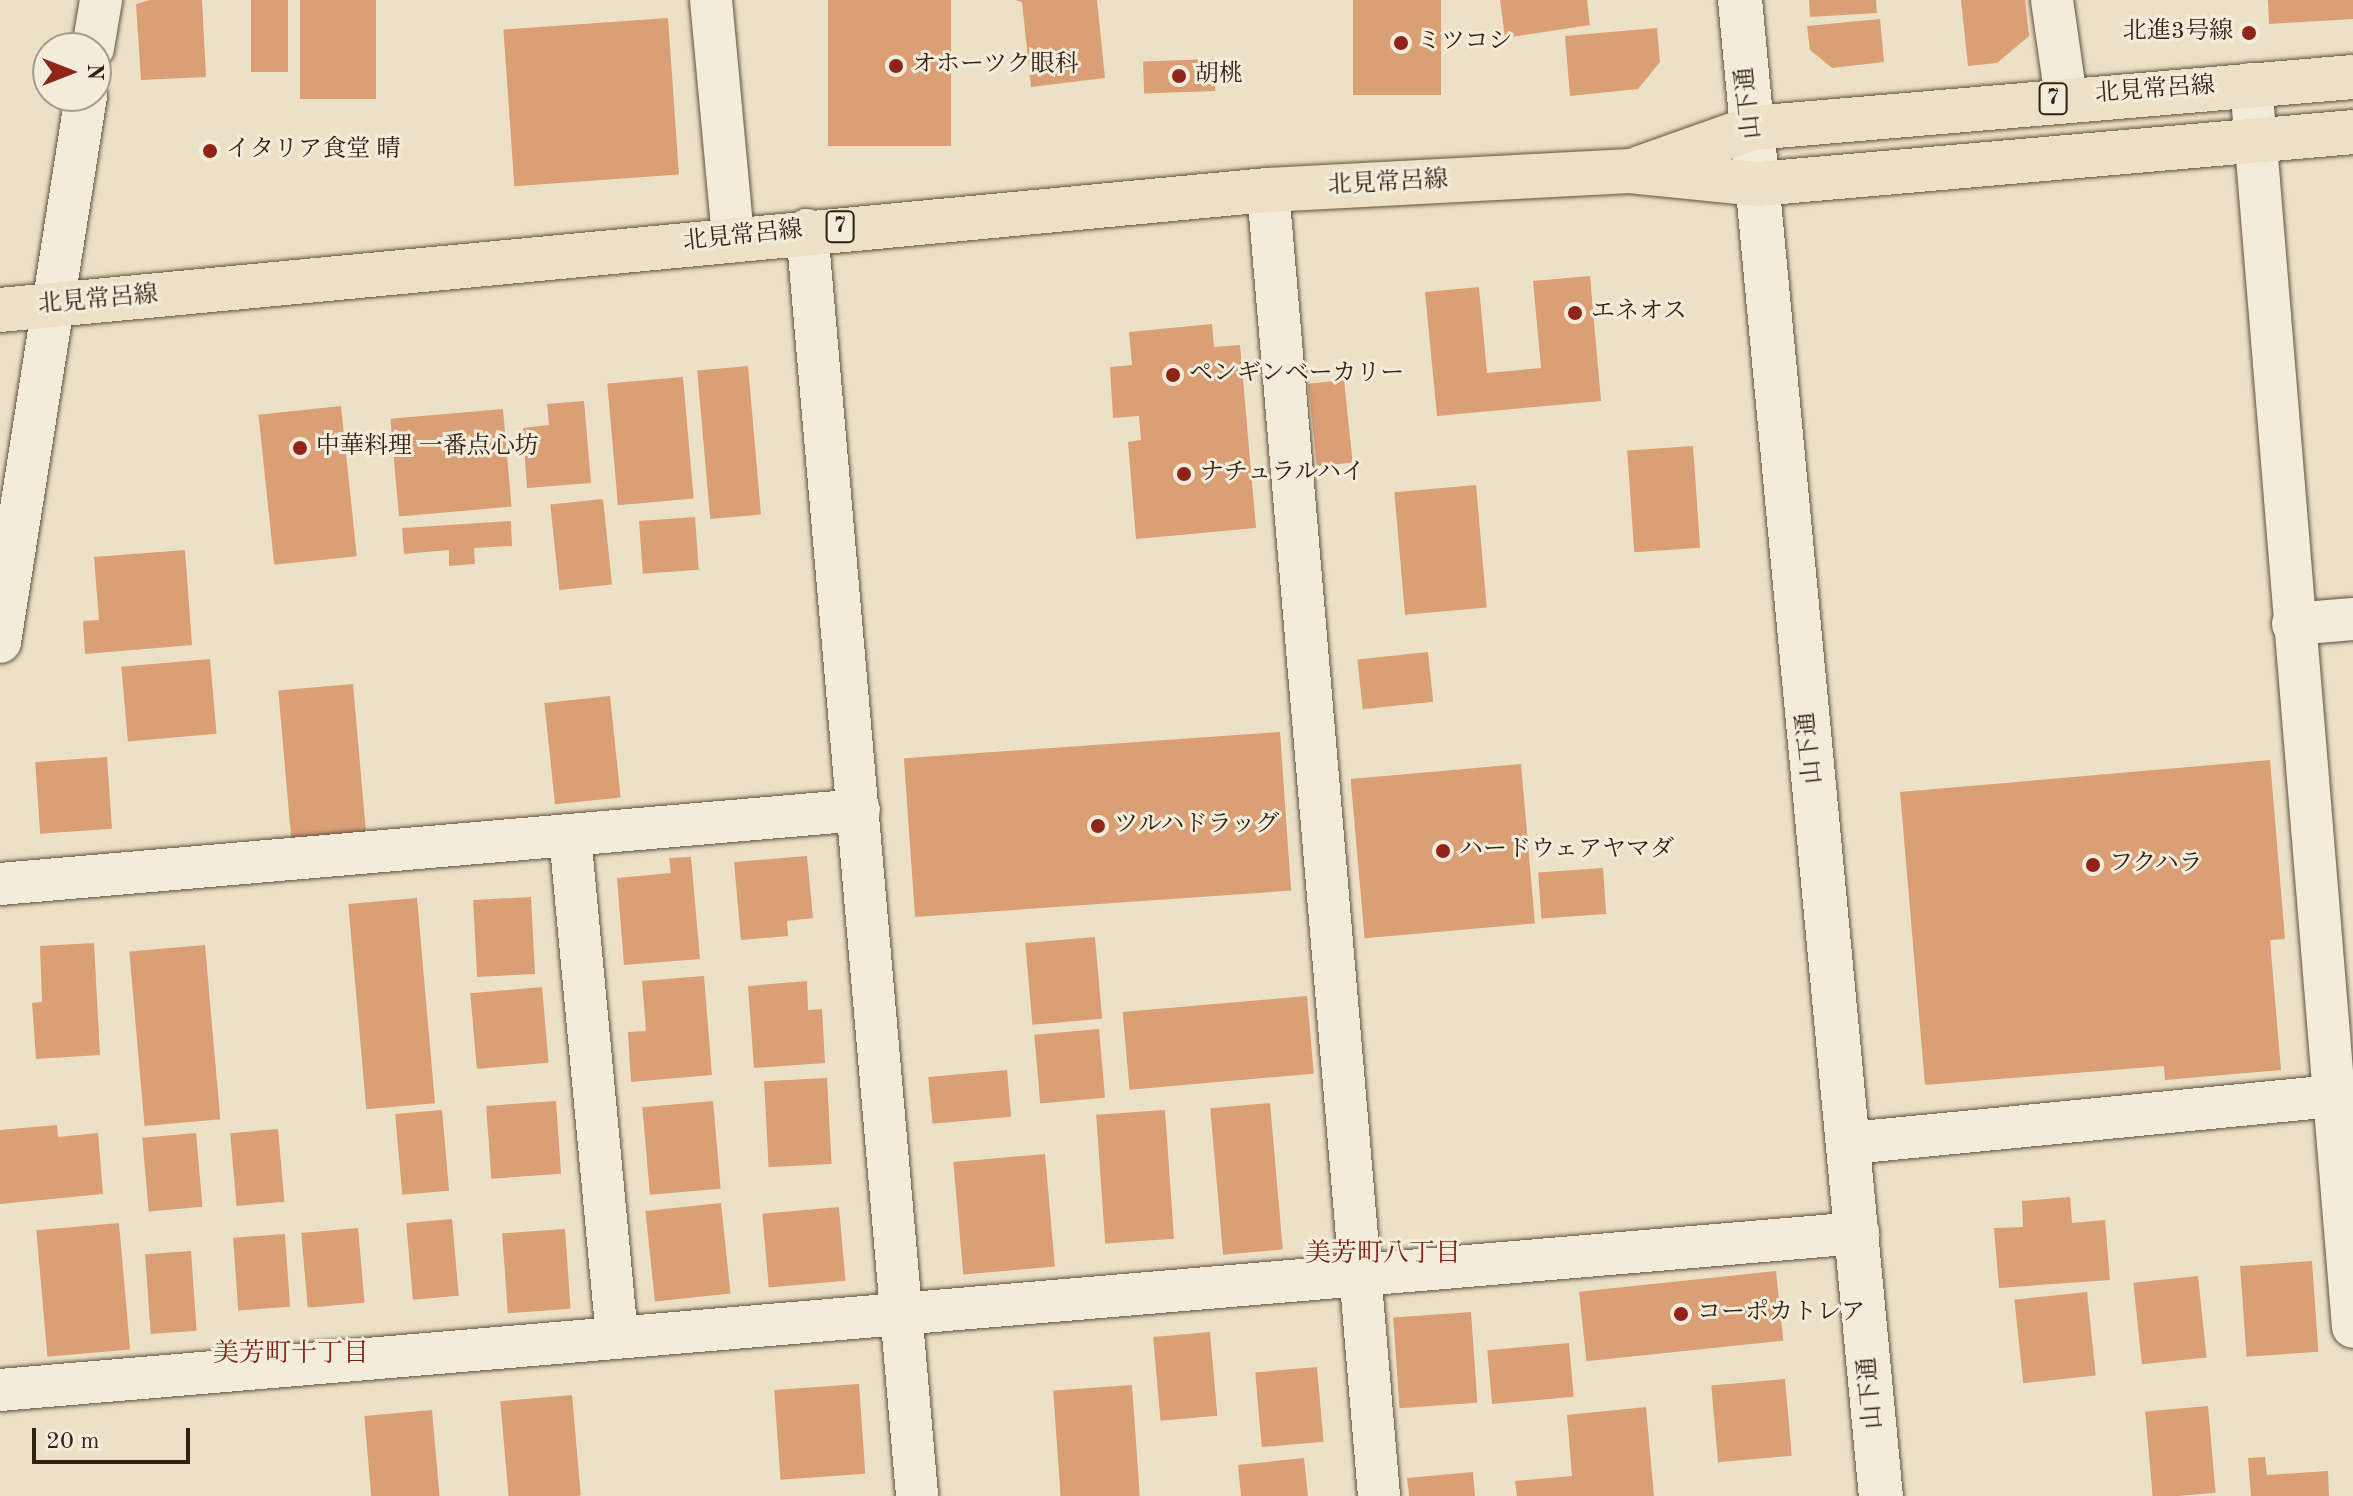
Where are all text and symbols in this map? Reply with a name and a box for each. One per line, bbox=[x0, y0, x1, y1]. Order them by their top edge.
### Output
place label: 北進3号線 bbox=[2123, 19, 2233, 47]
marker: 北進3号線 bbox=[2240, 24, 2258, 42]
place label: ミツコシ bbox=[1417, 29, 1513, 57]
north arrow bbox=[32, 32, 112, 112]
marker: ミツコシ bbox=[1392, 34, 1410, 52]
place label: オホーツク眼科 bbox=[912, 52, 1080, 80]
marker: オホーツク眼科 bbox=[887, 57, 905, 75]
place label: 胡桃 bbox=[1195, 62, 1243, 90]
text: N bbox=[83, 64, 105, 80]
street label: 山下通 bbox=[1732, 66, 1768, 140]
marker: 胡桃 bbox=[1170, 67, 1188, 85]
street label: 北見常呂線 bbox=[2094, 72, 2216, 110]
road number: 7 bbox=[2037, 81, 2069, 117]
place label: イタリア食堂 晴 bbox=[226, 137, 401, 165]
marker: イタリア食堂 晴 bbox=[201, 142, 219, 160]
street label: 北見常呂線 bbox=[1327, 166, 1449, 202]
road number: 7 bbox=[824, 209, 856, 245]
street label: 北見常呂線 bbox=[682, 216, 804, 258]
street label: 北見常呂線 bbox=[37, 281, 159, 321]
place label: エネオス bbox=[1591, 299, 1687, 327]
marker: エネオス bbox=[1566, 304, 1584, 322]
place label: ペンギンベーカリー bbox=[1189, 361, 1405, 389]
marker: ペンギンベーカリー bbox=[1164, 366, 1182, 384]
place label: 中華料理 一番点心坊 bbox=[316, 434, 539, 462]
marker: 中華料理 一番点心坊 bbox=[291, 439, 309, 457]
place label: ナチュラルハイ bbox=[1200, 460, 1368, 488]
marker: ナチュラルハイ bbox=[1175, 465, 1193, 483]
street label: 山下通 bbox=[1793, 711, 1829, 785]
place label: ツルハドラッグ bbox=[1114, 812, 1282, 840]
marker: ツルハドラッグ bbox=[1089, 817, 1107, 835]
place label: ハードウェアヤマダ bbox=[1459, 837, 1675, 865]
marker: ハードウェアヤマダ bbox=[1434, 842, 1452, 860]
place label: フクハラ bbox=[2109, 851, 2205, 879]
marker: フクハラ bbox=[2084, 856, 2102, 874]
district label: 美芳町八丁目 bbox=[1305, 1239, 1461, 1271]
place label: コーポカトレア bbox=[1697, 1300, 1865, 1328]
marker: コーポカトレア bbox=[1672, 1305, 1690, 1323]
district label: 美芳町十丁目 bbox=[213, 1339, 369, 1371]
street label: 山下通 bbox=[1855, 1356, 1889, 1430]
scale bar bbox=[36, 1412, 194, 1462]
text: 20 m bbox=[46, 1430, 100, 1454]

